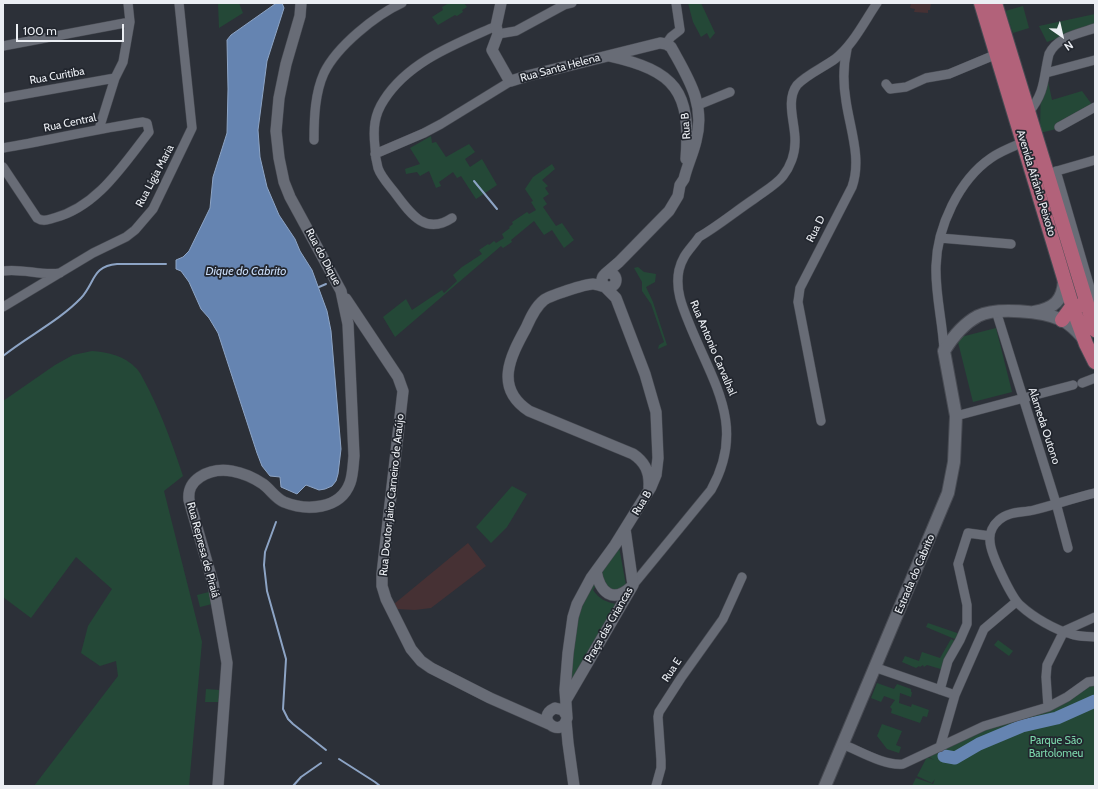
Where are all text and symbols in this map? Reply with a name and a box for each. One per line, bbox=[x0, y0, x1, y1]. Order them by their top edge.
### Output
scale bar bbox=[18, 16, 126, 42]
north arrow bbox=[1042, 16, 1082, 56]
text: 100 m bbox=[23, 23, 57, 38]
text: N bbox=[1062, 38, 1076, 54]
street label: Rua Santa Helena bbox=[519, 51, 601, 85]
street label: Rua Curitiba bbox=[28, 65, 86, 87]
street label: Rua Central bbox=[43, 111, 97, 135]
street label: Rua B bbox=[678, 112, 694, 140]
street label: Avenida Afrânio Peixoto bbox=[1014, 128, 1058, 238]
street label: Rua Lígia Maria bbox=[133, 142, 177, 210]
street label: Rua D bbox=[804, 214, 828, 244]
street label: Rua do Dique bbox=[303, 226, 343, 288]
water label: Dique do Cabrito bbox=[205, 264, 287, 278]
street label: Rua Antonio Carvalhal bbox=[687, 298, 739, 398]
street label: Alameda Outono bbox=[1025, 386, 1063, 466]
street label: Rua Doutor Jairo Carneiro de Araújo bbox=[377, 413, 407, 577]
street label: Rua B bbox=[629, 488, 655, 518]
street label: Rua Represa de Piraiá bbox=[184, 501, 222, 599]
street label: Estrada do Cabrito bbox=[892, 532, 938, 616]
street label: Praça das Criancas bbox=[582, 585, 636, 665]
street label: Rua E bbox=[659, 655, 685, 685]
park label: Parque São Bartolomeu bbox=[1029, 734, 1083, 760]

